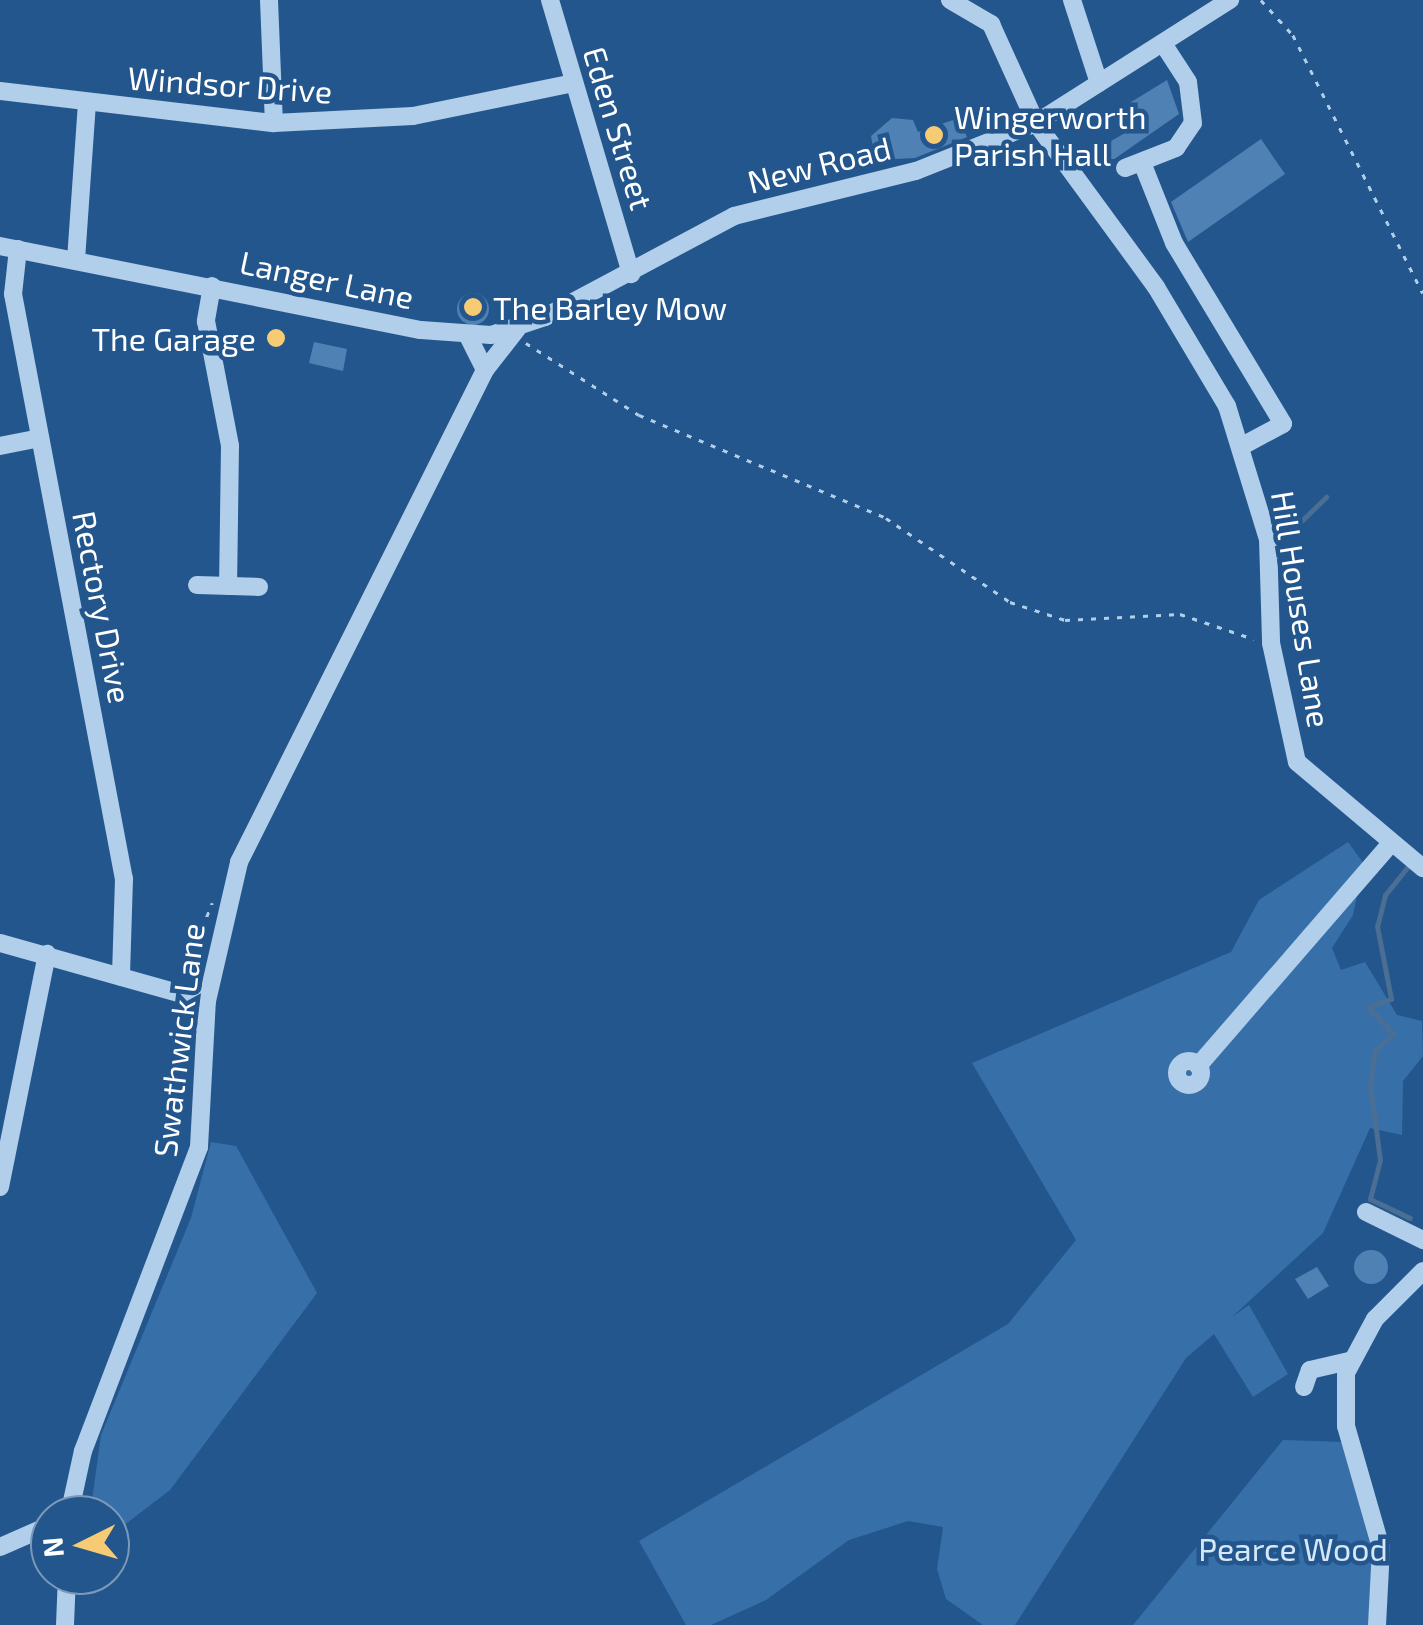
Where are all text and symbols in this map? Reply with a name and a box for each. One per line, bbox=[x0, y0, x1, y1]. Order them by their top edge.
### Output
street label: Eden Street bbox=[576, 42, 662, 214]
street label: Windsor Drive bbox=[126, 58, 334, 110]
place label: Wingerworth Parish Hall bbox=[954, 98, 1147, 173]
marker: Wingerworth Parish Hall bbox=[923, 124, 945, 146]
street label: New Road bbox=[743, 128, 895, 200]
street label: Langer Lane bbox=[236, 242, 418, 316]
place label: The Barley Mow bbox=[493, 288, 728, 326]
marker: The Barley Mow bbox=[462, 296, 484, 318]
place label: The Garage bbox=[92, 319, 256, 357]
marker: The Garage bbox=[265, 327, 287, 349]
street label: Hill Houses Lane bbox=[1264, 488, 1340, 730]
street label: Rectory Drive bbox=[65, 507, 141, 707]
street label: Swathwick Lane bbox=[145, 921, 211, 1159]
north arrow bbox=[30, 1495, 130, 1595]
park label: Pearce Wood bbox=[1198, 1529, 1388, 1567]
text: N bbox=[34, 1536, 70, 1559]

